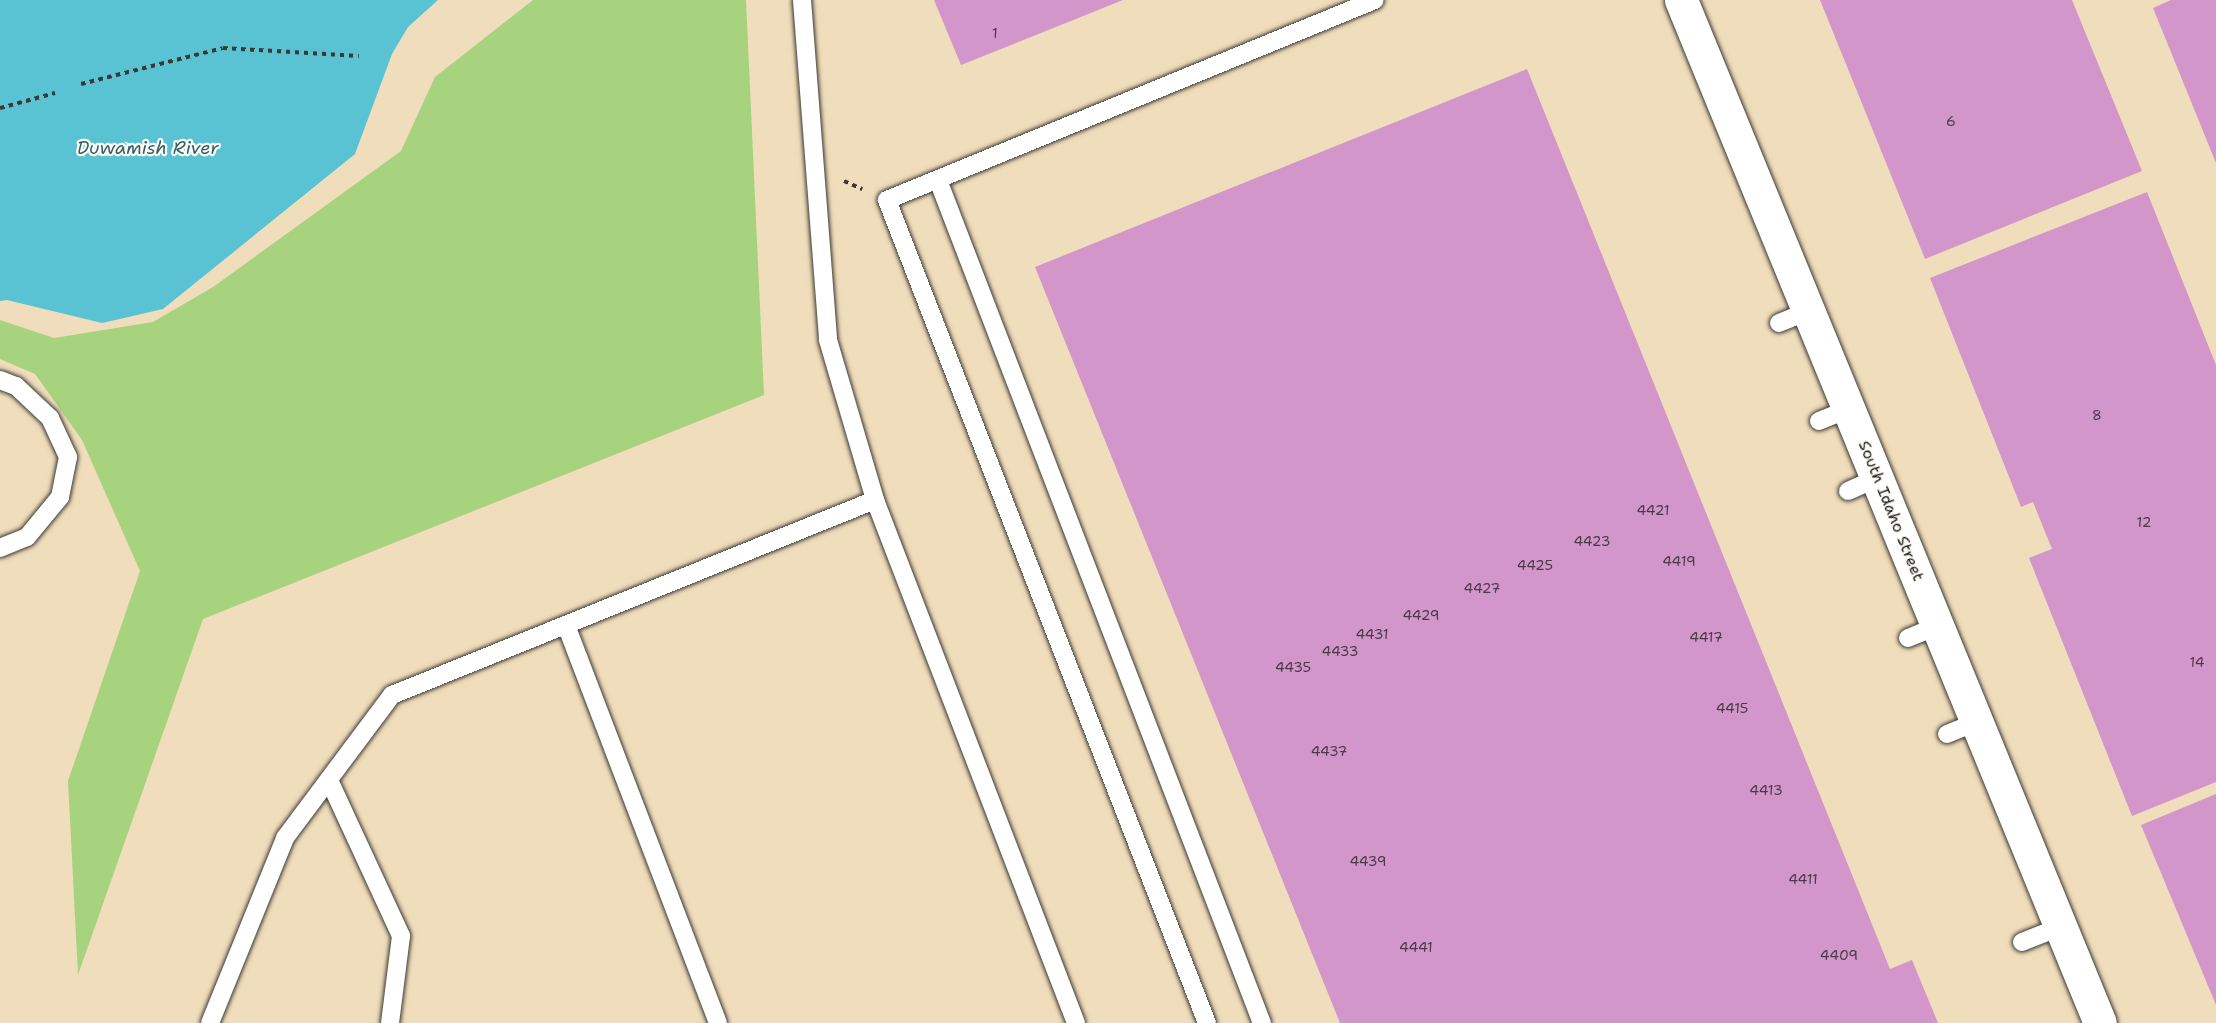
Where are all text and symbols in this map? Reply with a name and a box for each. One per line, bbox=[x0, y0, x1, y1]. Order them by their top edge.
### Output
house number: 1 bbox=[992, 25, 998, 41]
house number: 6 bbox=[1946, 113, 1956, 129]
water label: Duwamish River bbox=[77, 137, 219, 159]
house number: 8 bbox=[2092, 407, 2102, 423]
street label: South Idaho Street bbox=[1854, 438, 1928, 584]
house number: 4421 bbox=[1636, 502, 1670, 518]
house number: 12 bbox=[2137, 514, 2151, 530]
house number: 4423 bbox=[1573, 533, 1611, 549]
house number: 4419 bbox=[1662, 553, 1696, 569]
house number: 4425 bbox=[1517, 557, 1553, 573]
house number: 4427 bbox=[1464, 580, 1500, 596]
house number: 4429 bbox=[1402, 607, 1440, 623]
house number: 4431 bbox=[1355, 626, 1389, 642]
house number: 4417 bbox=[1689, 629, 1723, 645]
house number: 4433 bbox=[1322, 643, 1358, 659]
house number: 14 bbox=[2189, 654, 2205, 670]
house number: 4435 bbox=[1275, 659, 1311, 675]
house number: 4415 bbox=[1716, 700, 1748, 716]
house number: 4437 bbox=[1311, 743, 1347, 759]
house number: 4413 bbox=[1749, 782, 1783, 798]
house number: 4439 bbox=[1349, 853, 1387, 869]
house number: 4411 bbox=[1788, 871, 1818, 887]
house number: 4441 bbox=[1399, 939, 1433, 955]
house number: 4409 bbox=[1820, 947, 1858, 963]

